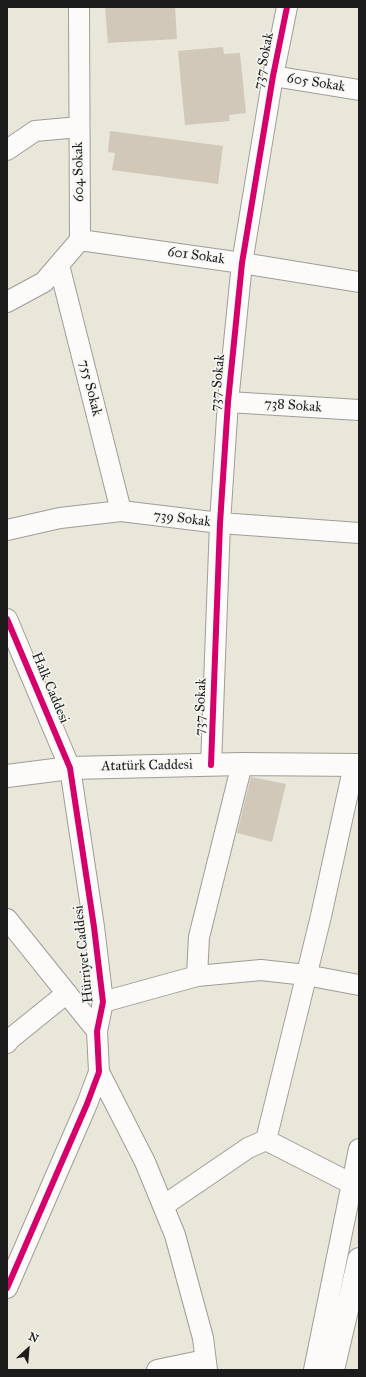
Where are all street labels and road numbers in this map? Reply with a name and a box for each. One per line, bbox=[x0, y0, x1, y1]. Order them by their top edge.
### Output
street label: 737 Sokak bbox=[250, 31, 278, 91]
street label: 605 Sokak bbox=[286, 70, 346, 96]
street label: 604 Sokak bbox=[70, 142, 88, 202]
street label: 601 Sokak bbox=[166, 244, 226, 268]
street label: 737 Sokak bbox=[207, 354, 229, 412]
street label: 755 Sokak bbox=[75, 358, 105, 418]
street label: 738 Sokak bbox=[264, 396, 322, 416]
street label: 739 Sokak bbox=[152, 507, 212, 531]
street label: Halk Caddesi bbox=[27, 650, 73, 726]
street label: 737 Sokak bbox=[192, 678, 210, 736]
street label: Atatürk Caddesi bbox=[101, 757, 193, 775]
street label: Hürriyet Caddesi bbox=[71, 904, 97, 1004]

